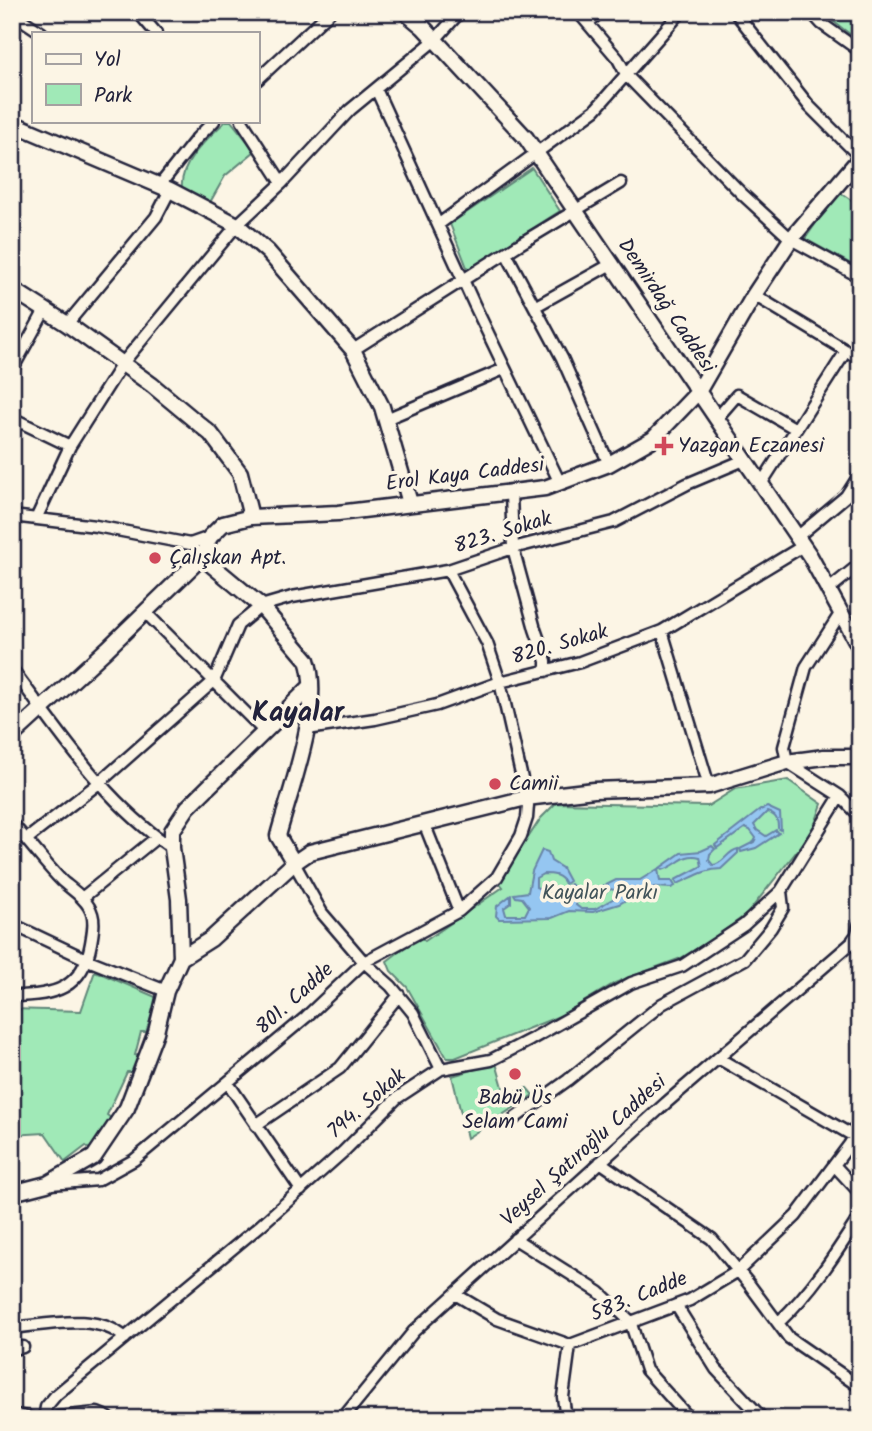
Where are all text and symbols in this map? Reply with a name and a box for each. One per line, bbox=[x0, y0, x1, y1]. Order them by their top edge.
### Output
legend bbox=[32, 32, 259, 122]
text: Yol bbox=[94, 44, 121, 77]
text: Park bbox=[94, 80, 132, 113]
street label: Demirdağ Caddesi bbox=[608, 232, 724, 381]
place label: Yazgan Eczanesi bbox=[678, 430, 825, 463]
marker: Yazgan Eczanesi bbox=[656, 438, 672, 454]
street label: Erol Kaya Caddesi bbox=[384, 449, 547, 501]
street label: 823. Sokak bbox=[450, 502, 556, 563]
place label: Çalışkan Apt. bbox=[169, 542, 286, 575]
marker: Çalışkan Apt. bbox=[147, 550, 163, 566]
street label: 820. Sokak bbox=[508, 615, 612, 674]
district label: Kayalar bbox=[252, 691, 346, 736]
place label: Camii bbox=[509, 768, 559, 801]
marker: Camii bbox=[487, 776, 503, 792]
park label: Kayalar Parkı bbox=[542, 877, 658, 910]
street label: 801. Cadde bbox=[248, 954, 342, 1043]
street label: 794. Sokak bbox=[320, 1060, 414, 1148]
street label: Veysel Şatıroğlu Caddesi bbox=[493, 1066, 675, 1235]
marker: Babü Üs Selam Cami bbox=[507, 1066, 523, 1082]
place label: Babü Üs Selam Cami bbox=[463, 1082, 568, 1139]
street label: 583. Cadde bbox=[585, 1262, 693, 1331]

